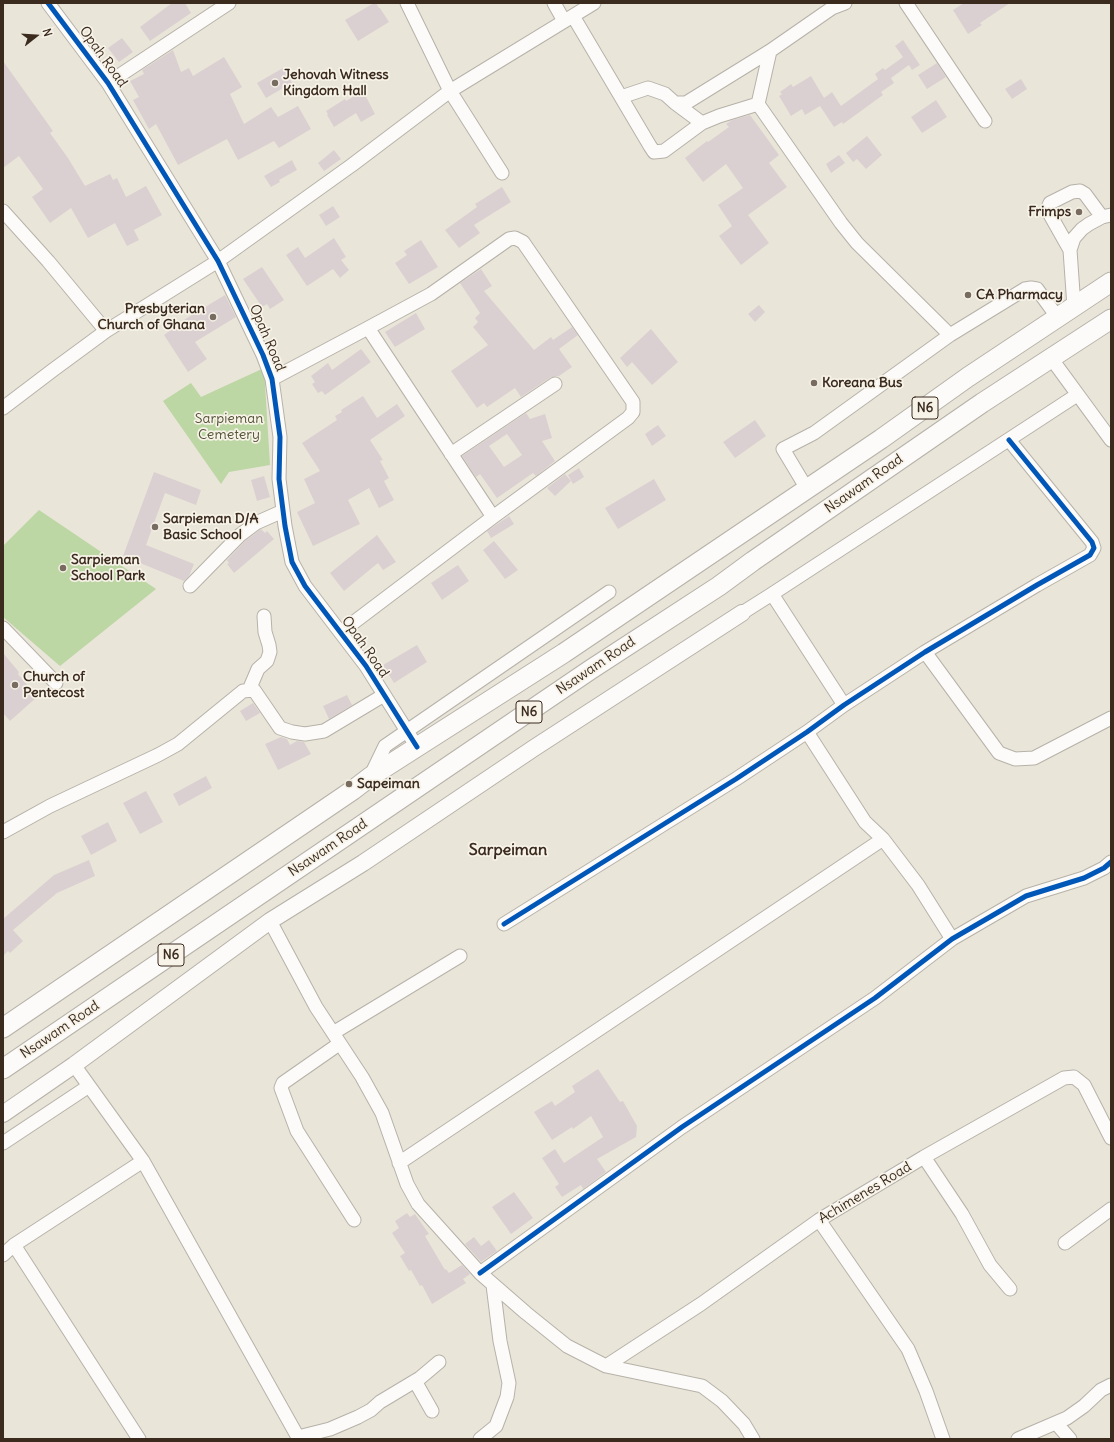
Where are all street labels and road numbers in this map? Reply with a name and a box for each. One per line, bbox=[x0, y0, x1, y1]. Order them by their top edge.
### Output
street label: Opah Road bbox=[75, 23, 131, 91]
street label: Opah Road bbox=[245, 302, 289, 374]
road number: N6 bbox=[912, 397, 938, 419]
street label: Nsawam Road bbox=[822, 451, 906, 517]
street label: Opah Road bbox=[338, 613, 392, 681]
street label: Nsawam Road bbox=[553, 633, 639, 699]
road number: N6 bbox=[516, 701, 542, 723]
street label: Nsawam Road bbox=[285, 815, 371, 881]
road number: N6 bbox=[158, 944, 184, 966]
street label: Nsawam Road bbox=[17, 997, 103, 1063]
street label: Achimenes Road bbox=[816, 1159, 914, 1227]

